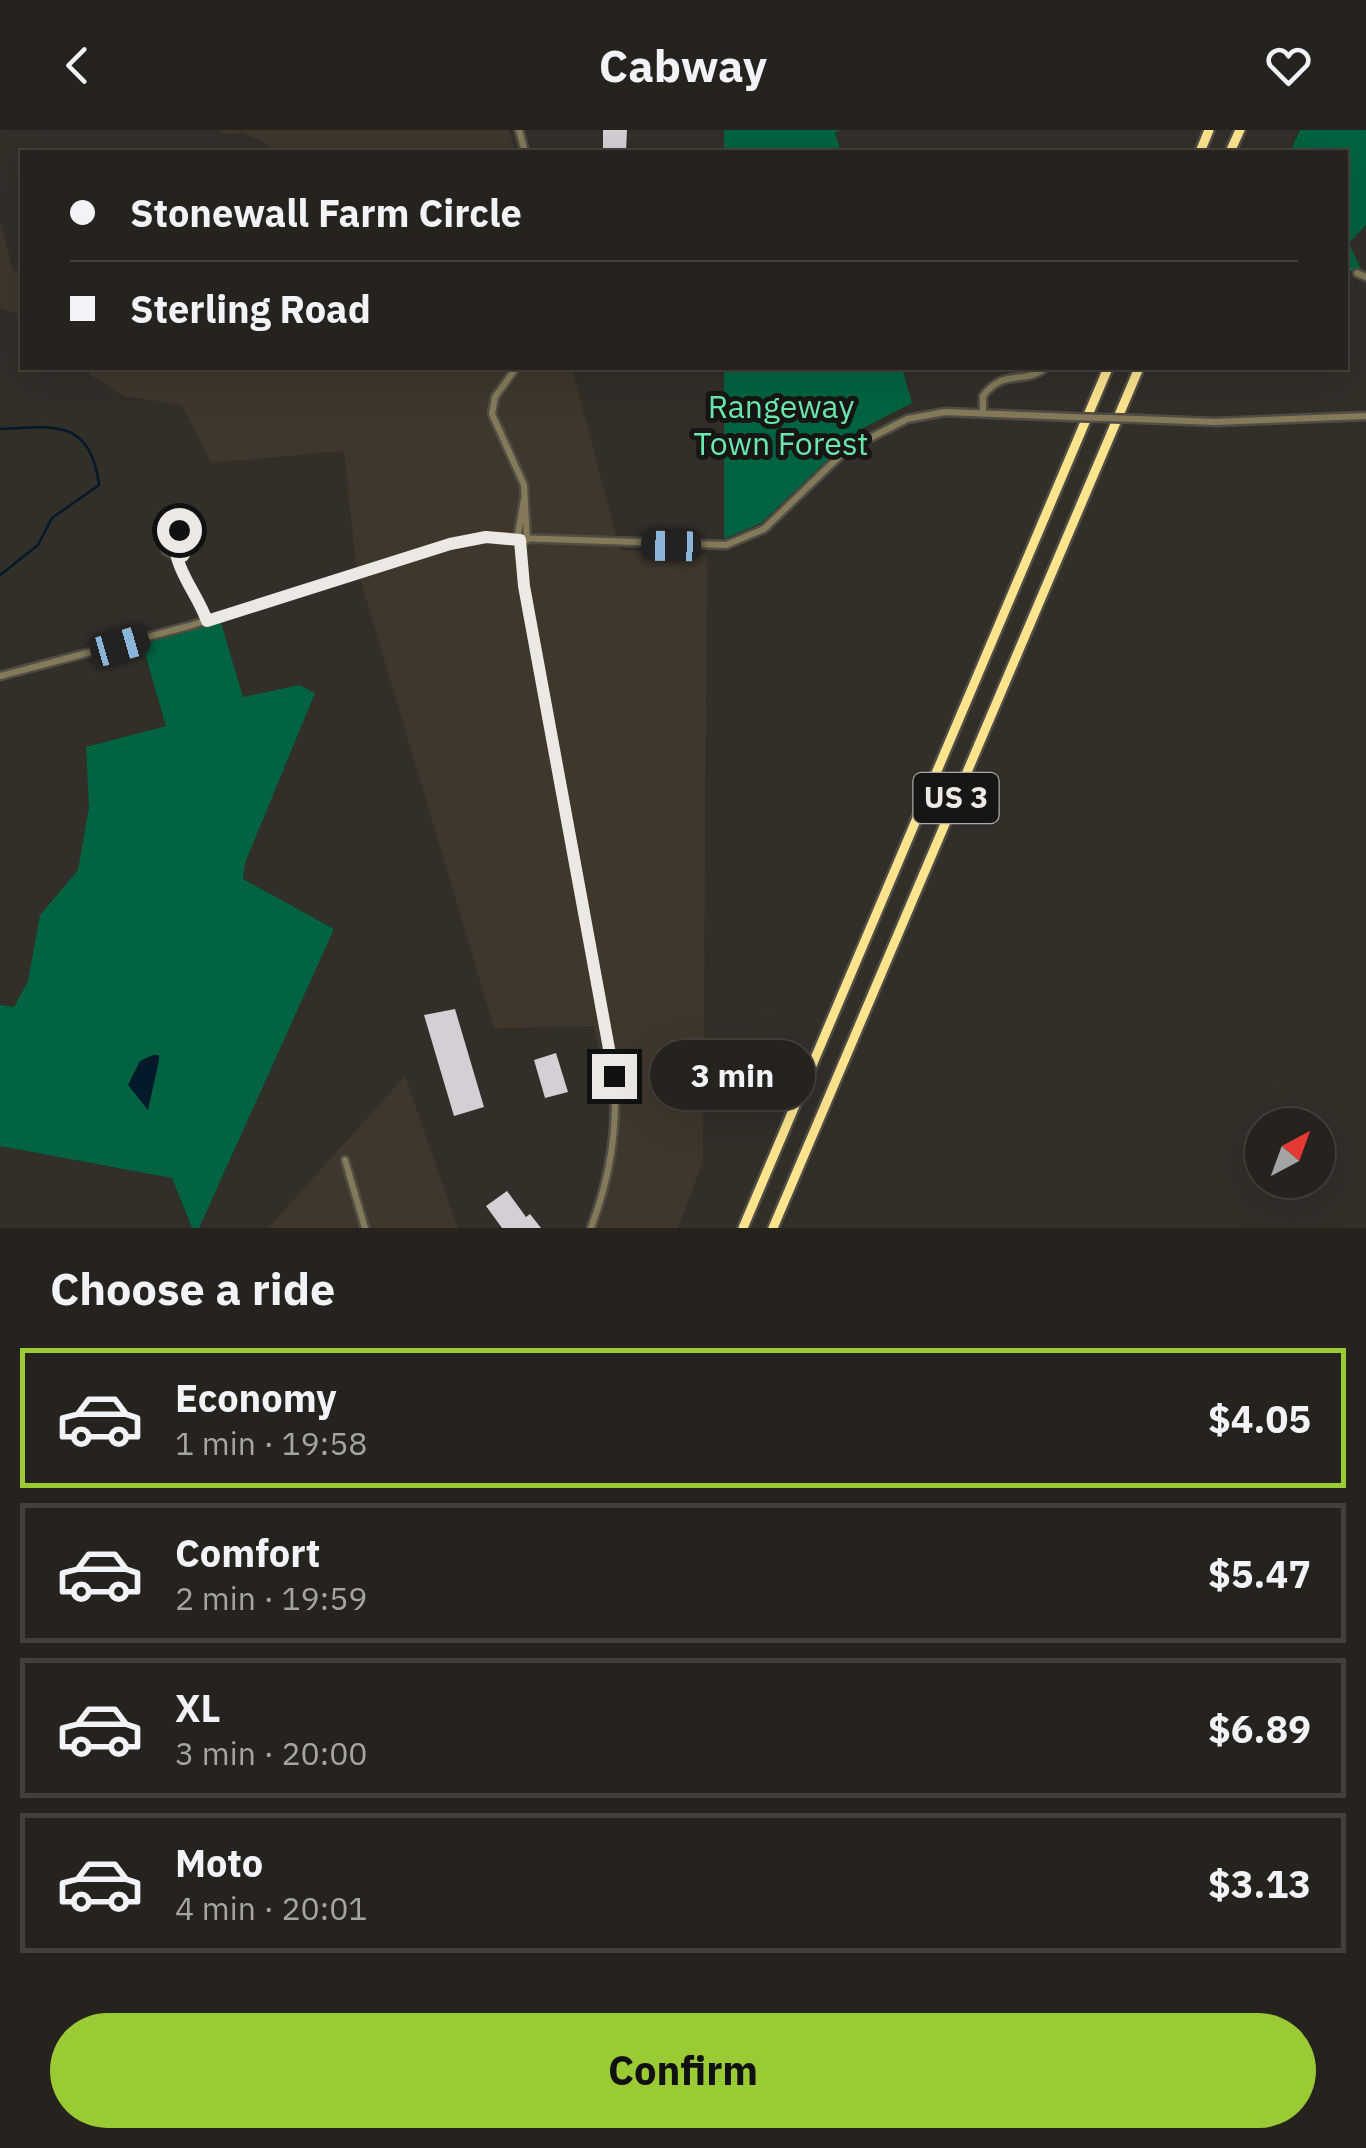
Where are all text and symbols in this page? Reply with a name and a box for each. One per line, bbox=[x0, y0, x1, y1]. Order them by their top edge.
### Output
text: Cabway bbox=[599, 36, 767, 94]
icon: back bbox=[50, 38, 105, 93]
icon: heart bbox=[1261, 38, 1316, 93]
text: Stonewall Farm Circle bbox=[130, 188, 522, 237]
text: Sterling Road bbox=[130, 284, 371, 333]
park label: Rangeway Town Forest bbox=[693, 385, 869, 464]
route start bbox=[157, 508, 202, 553]
car bbox=[641, 530, 701, 562]
car bbox=[87, 623, 153, 669]
road number: US 3 bbox=[914, 773, 998, 823]
callout: 3 min bbox=[649, 1041, 814, 1111]
route end bbox=[592, 1054, 637, 1099]
text: 3 min bbox=[691, 1054, 774, 1096]
north arrow bbox=[1245, 1108, 1335, 1198]
map controls bbox=[1245, 1108, 1335, 1198]
text: Choose a ride bbox=[50, 1259, 335, 1317]
icon: car bbox=[55, 1373, 145, 1463]
text: Economy bbox=[175, 1373, 337, 1422]
text: $4.05 bbox=[1208, 1394, 1311, 1443]
text: 1 min · 19:58 bbox=[175, 1422, 368, 1464]
icon: car bbox=[55, 1528, 145, 1618]
text: Comfort bbox=[175, 1528, 320, 1577]
text: $5.47 bbox=[1208, 1549, 1311, 1598]
text: 2 min · 19:59 bbox=[175, 1577, 368, 1619]
icon: car bbox=[55, 1683, 145, 1773]
text: XL bbox=[175, 1683, 221, 1732]
text: $6.89 bbox=[1208, 1704, 1311, 1753]
text: 3 min · 20:00 bbox=[175, 1732, 368, 1774]
icon: car bbox=[55, 1838, 145, 1928]
text: Moto bbox=[175, 1838, 263, 1887]
text: $3.13 bbox=[1208, 1859, 1311, 1908]
text: 4 min · 20:01 bbox=[175, 1887, 368, 1929]
button: Confirm bbox=[50, 2013, 1316, 2128]

